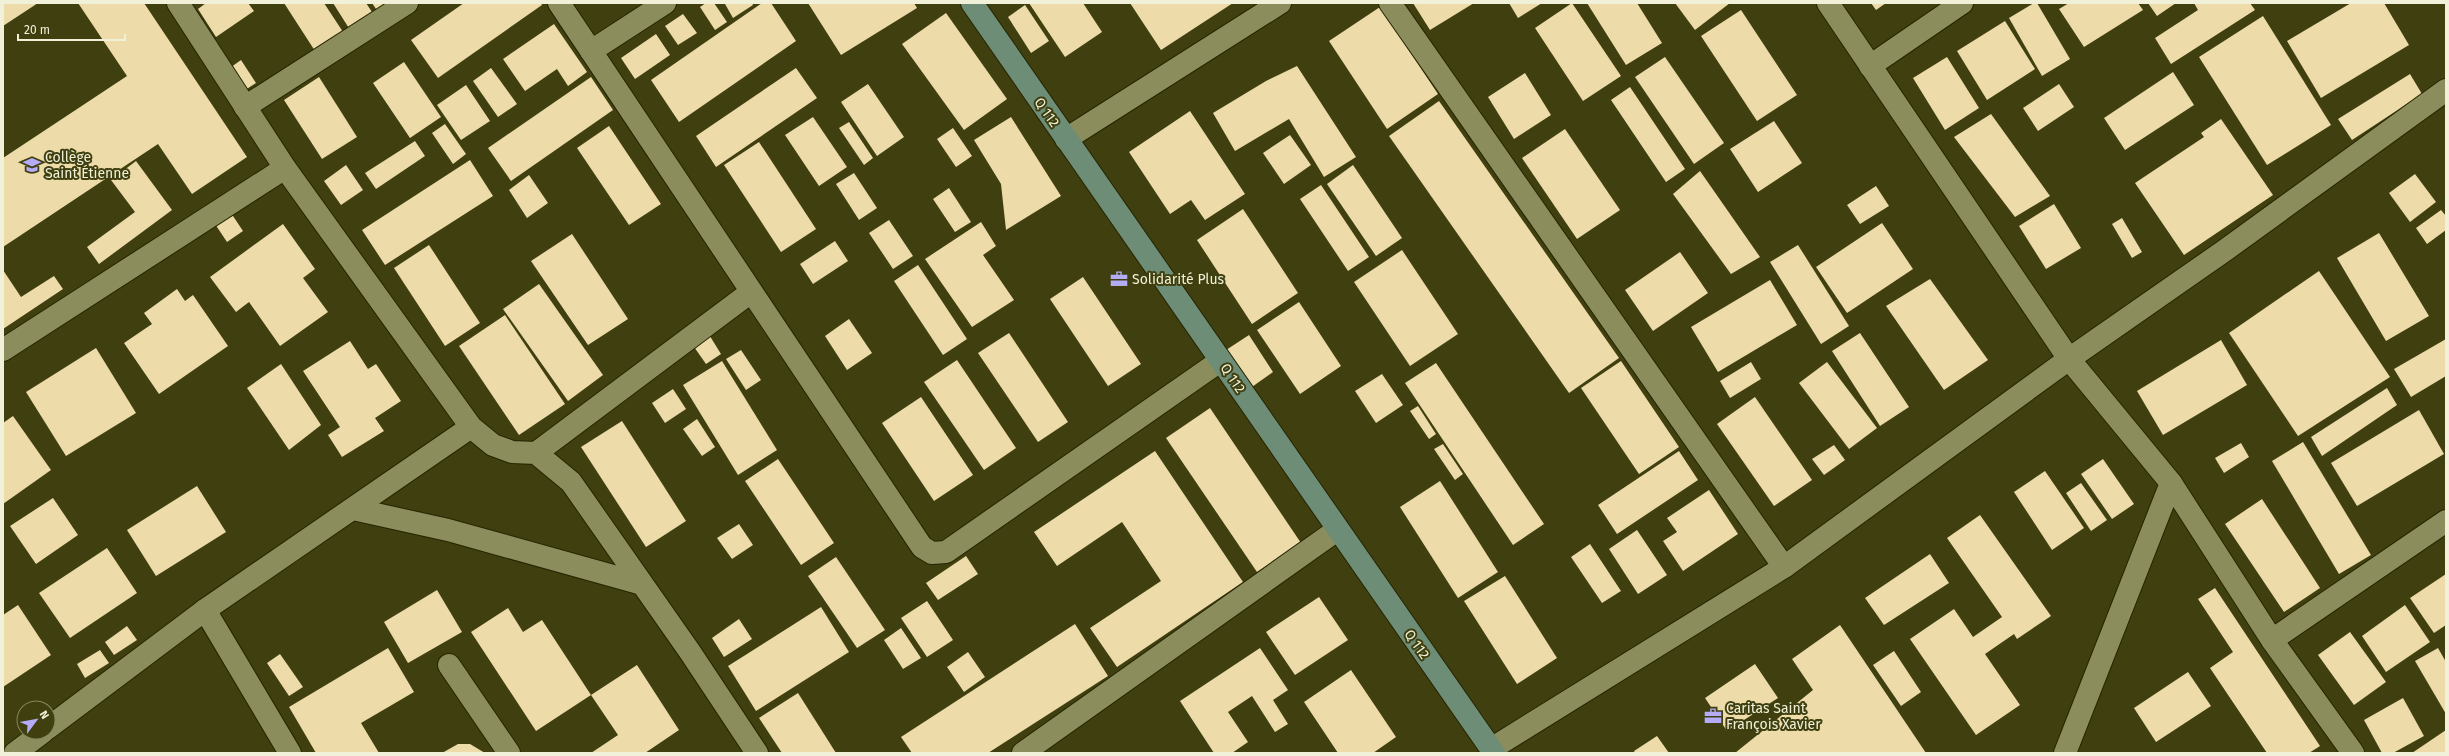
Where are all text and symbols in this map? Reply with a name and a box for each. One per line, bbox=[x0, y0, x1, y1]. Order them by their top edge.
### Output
scale bar bbox=[18, 16, 125, 42]
text: 20 m bbox=[24, 23, 50, 37]
street label: Q 112 bbox=[1030, 94, 1063, 130]
place label: Collège Saint Étienne bbox=[45, 149, 129, 182]
school or university icon: Collège Saint Étienne bbox=[22, 155, 42, 175]
office icon: Solidarité Plus bbox=[1109, 269, 1129, 289]
place label: Solidarité Plus bbox=[1132, 271, 1225, 288]
street label: Q 112 bbox=[1217, 360, 1249, 396]
street label: Q 112 bbox=[1400, 626, 1433, 662]
north arrow bbox=[16, 700, 56, 740]
place label: Caritas Saint François Xavier bbox=[1726, 700, 1821, 733]
office icon: Caritas Saint François Xavier bbox=[1703, 706, 1723, 726]
text: N bbox=[37, 708, 52, 722]

